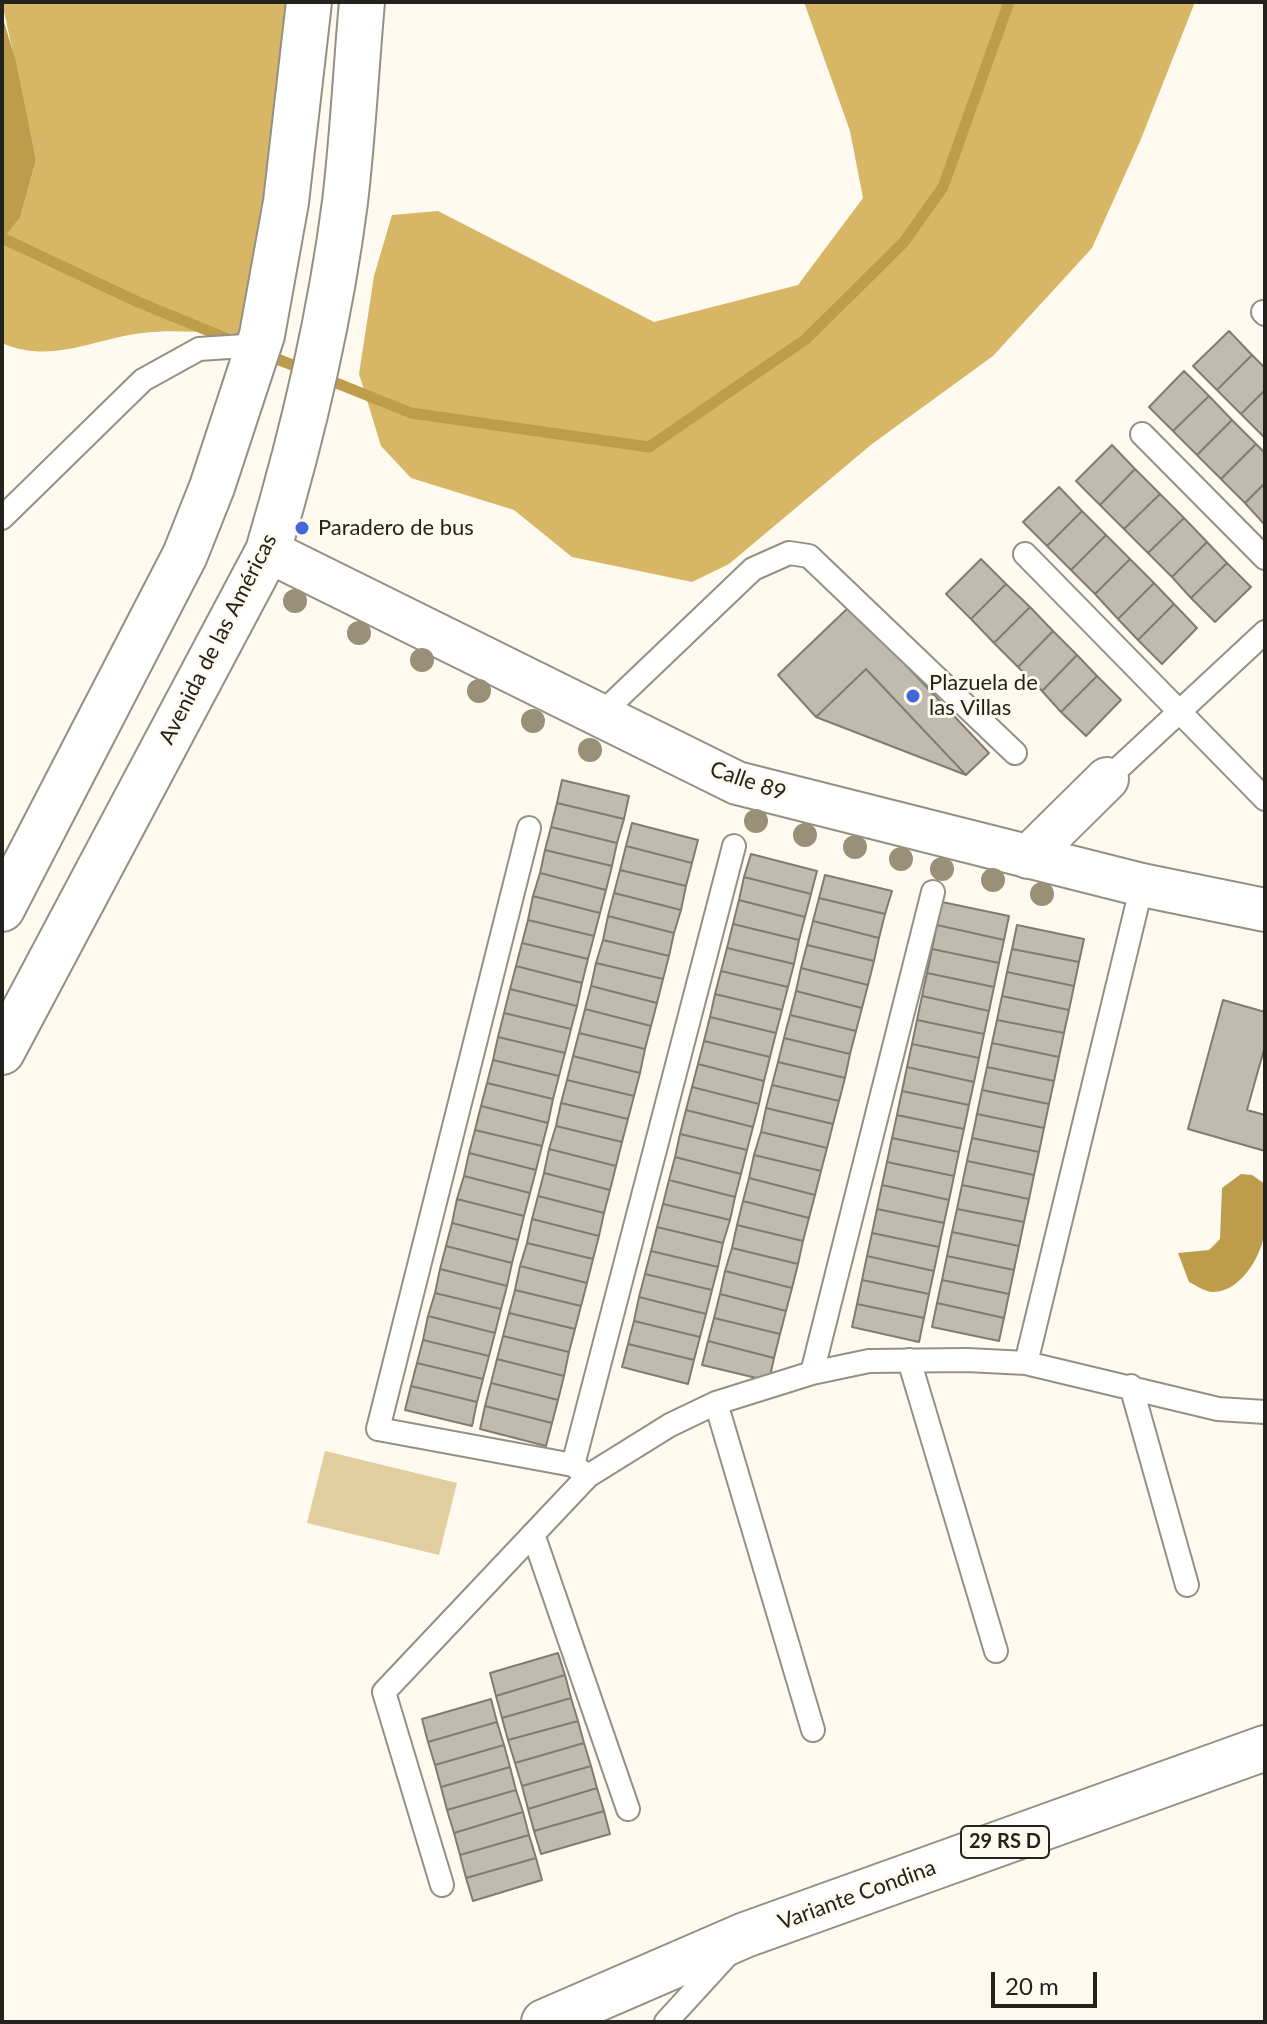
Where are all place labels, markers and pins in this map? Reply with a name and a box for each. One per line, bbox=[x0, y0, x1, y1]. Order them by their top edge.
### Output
place label: Paradero de bus bbox=[318, 515, 474, 541]
marker: Paradero de bus bbox=[293, 519, 311, 537]
place label: Plazuela de las Villas bbox=[929, 670, 1038, 722]
marker: Plazuela de las Villas bbox=[904, 687, 922, 705]

